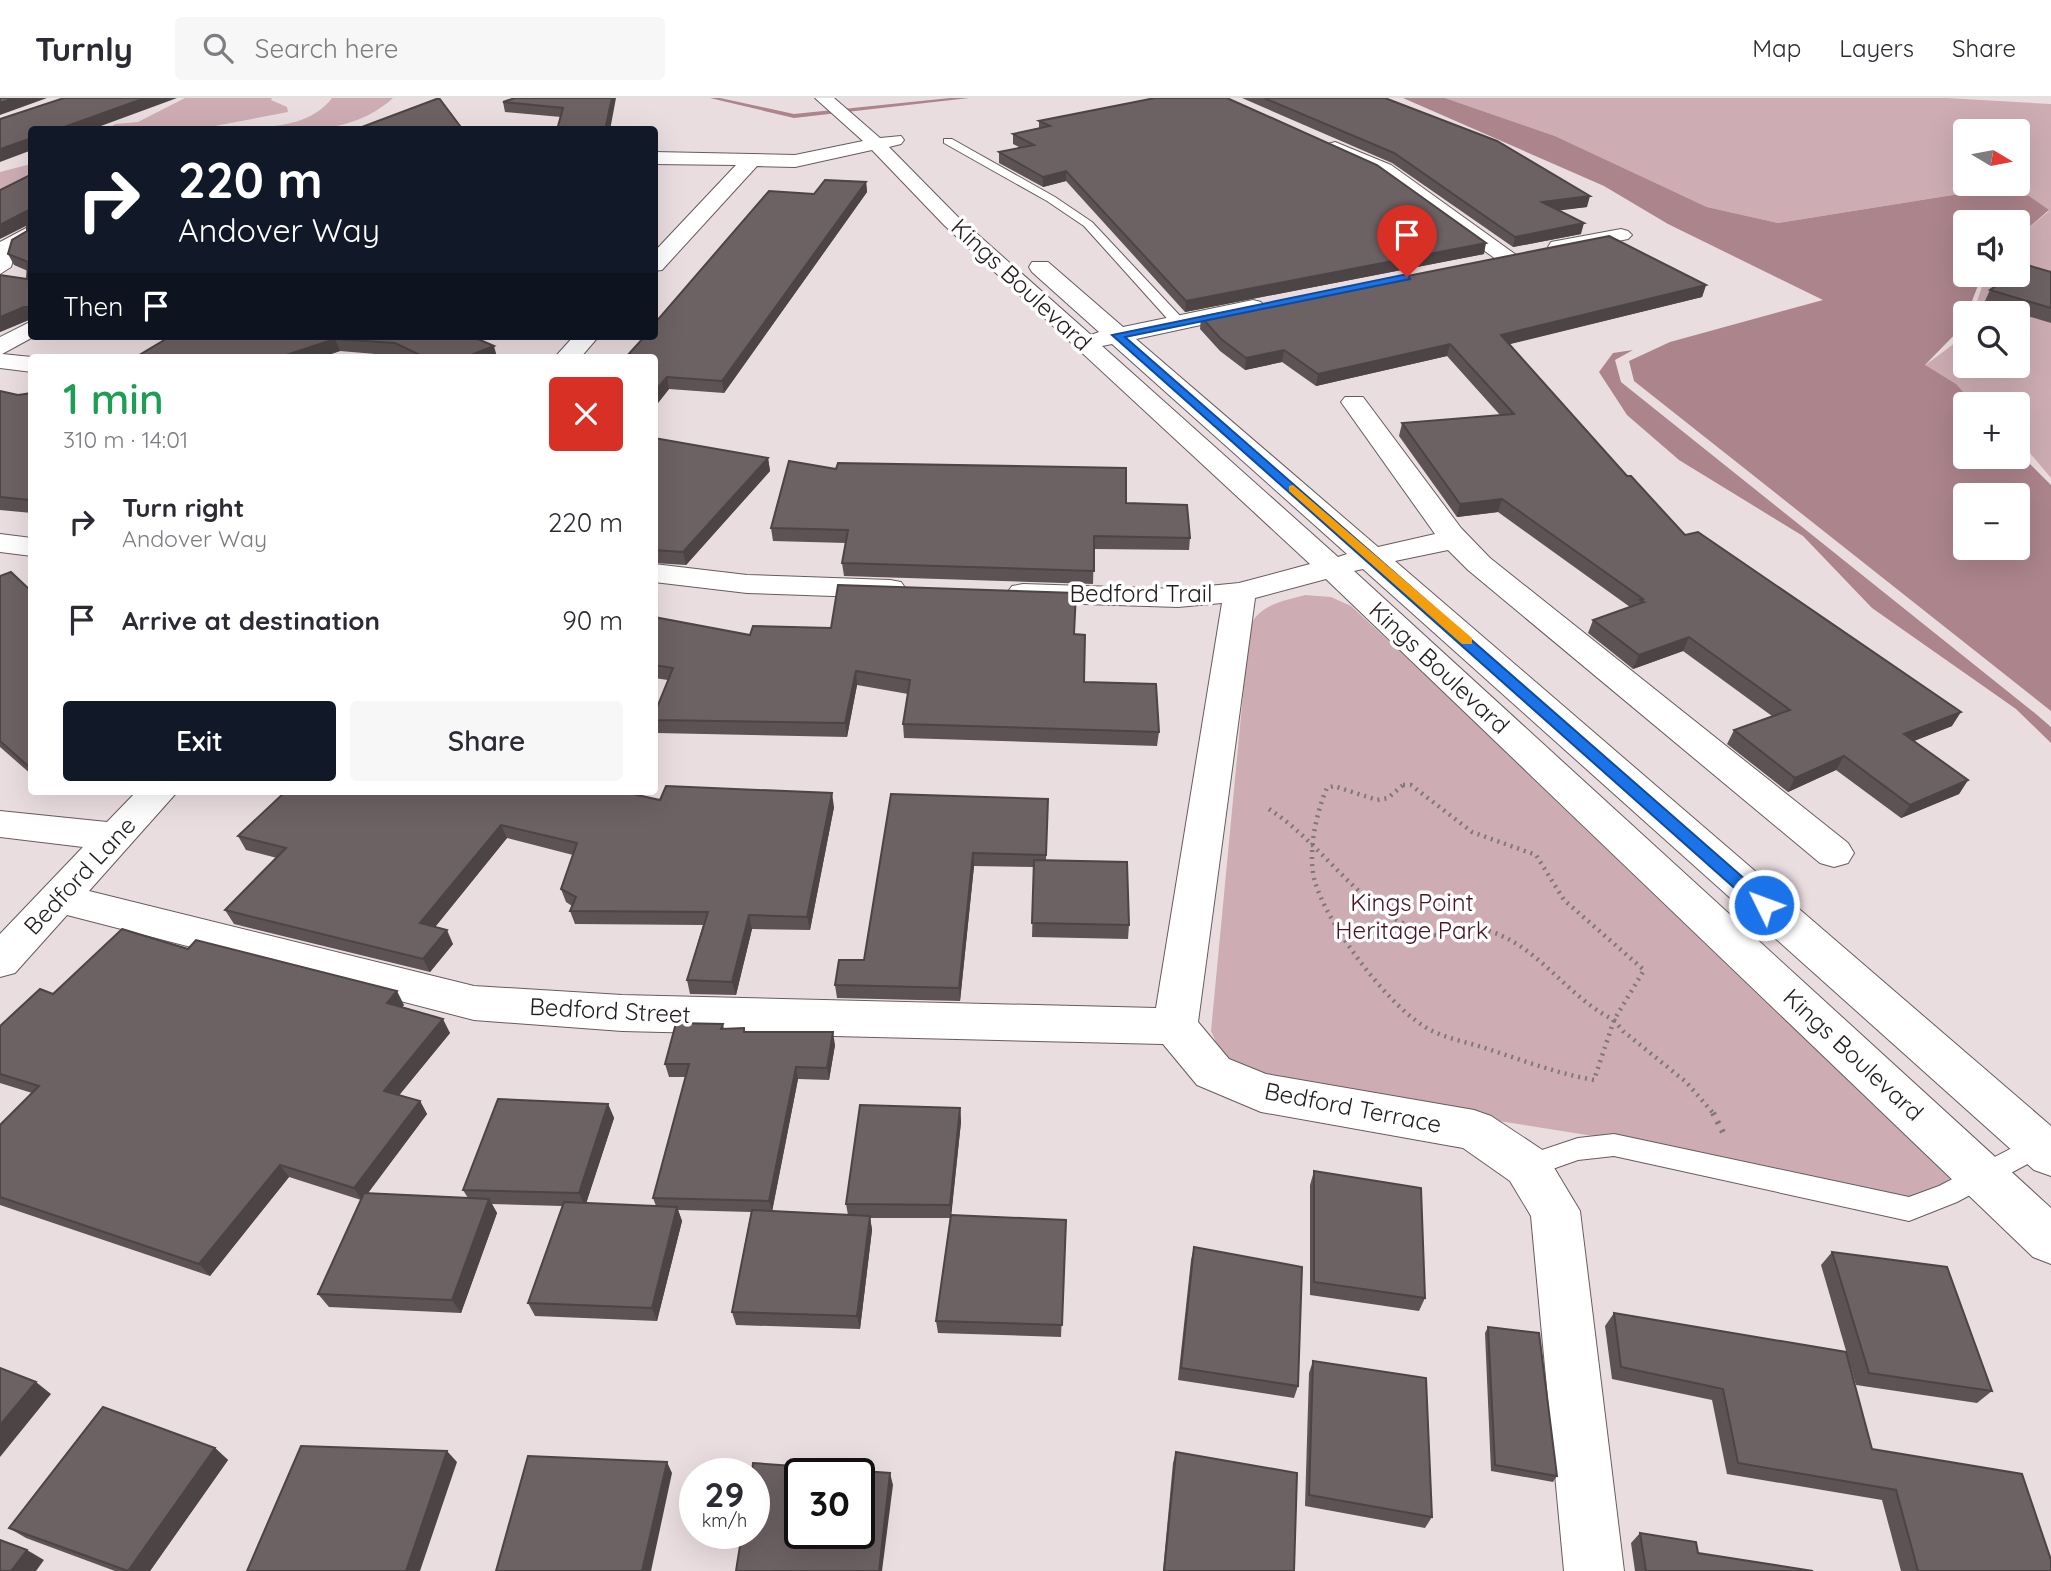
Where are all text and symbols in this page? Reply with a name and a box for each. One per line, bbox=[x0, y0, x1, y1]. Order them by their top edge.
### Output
search box bbox=[175, 17, 665, 80]
text: Turnly bbox=[35, 28, 133, 69]
icon: search bbox=[199, 29, 237, 67]
text: Search here bbox=[255, 32, 398, 65]
text: Map bbox=[1752, 33, 1801, 63]
text: Layers bbox=[1839, 33, 1914, 63]
text: Share bbox=[1952, 33, 2016, 63]
north arrow bbox=[1953, 119, 2030, 196]
map controls bbox=[1953, 119, 2030, 560]
text: 220 m bbox=[178, 149, 323, 210]
icon: right bbox=[63, 154, 154, 245]
pin bbox=[1377, 205, 1437, 277]
text: Andover Way bbox=[178, 210, 380, 250]
button: sound bbox=[1953, 210, 2030, 287]
street label: Kings Boulevard bbox=[945, 212, 1098, 357]
icon: arrive bbox=[1388, 216, 1426, 254]
icon: arrive bbox=[137, 287, 175, 325]
text: Then bbox=[63, 290, 123, 323]
button: search bbox=[1953, 301, 2030, 378]
text: 1 min bbox=[63, 372, 164, 425]
button: close bbox=[549, 377, 623, 451]
button: + bbox=[1953, 392, 2030, 469]
text: 310 m · 14:01 bbox=[63, 425, 188, 454]
button: − bbox=[1953, 483, 2030, 560]
text: Turn right bbox=[122, 491, 244, 524]
icon: right bbox=[63, 503, 101, 541]
text: 220 m bbox=[548, 506, 623, 539]
text: Andover Way bbox=[122, 524, 267, 553]
street label: Bedford Trail bbox=[1070, 578, 1212, 608]
street label: Kings Boulevard bbox=[1363, 595, 1516, 740]
icon: arrive bbox=[63, 601, 101, 639]
text: Arrive at destination bbox=[122, 604, 380, 637]
text: 90 m bbox=[562, 604, 623, 637]
button: Exit bbox=[63, 701, 336, 781]
button: Share bbox=[350, 701, 623, 781]
street label: Bedford Lane bbox=[17, 810, 142, 941]
position arrow bbox=[1727, 868, 1801, 942]
park label: Kings Point Heritage Park bbox=[1335, 887, 1489, 945]
street label: Kings Boulevard bbox=[1777, 982, 1930, 1127]
street label: Bedford Street bbox=[529, 991, 691, 1029]
street label: Bedford Terrace bbox=[1262, 1075, 1444, 1139]
speed limit sign: 30 bbox=[784, 1458, 875, 1549]
text: 29 bbox=[705, 1472, 744, 1516]
text: km/h bbox=[702, 1509, 747, 1532]

